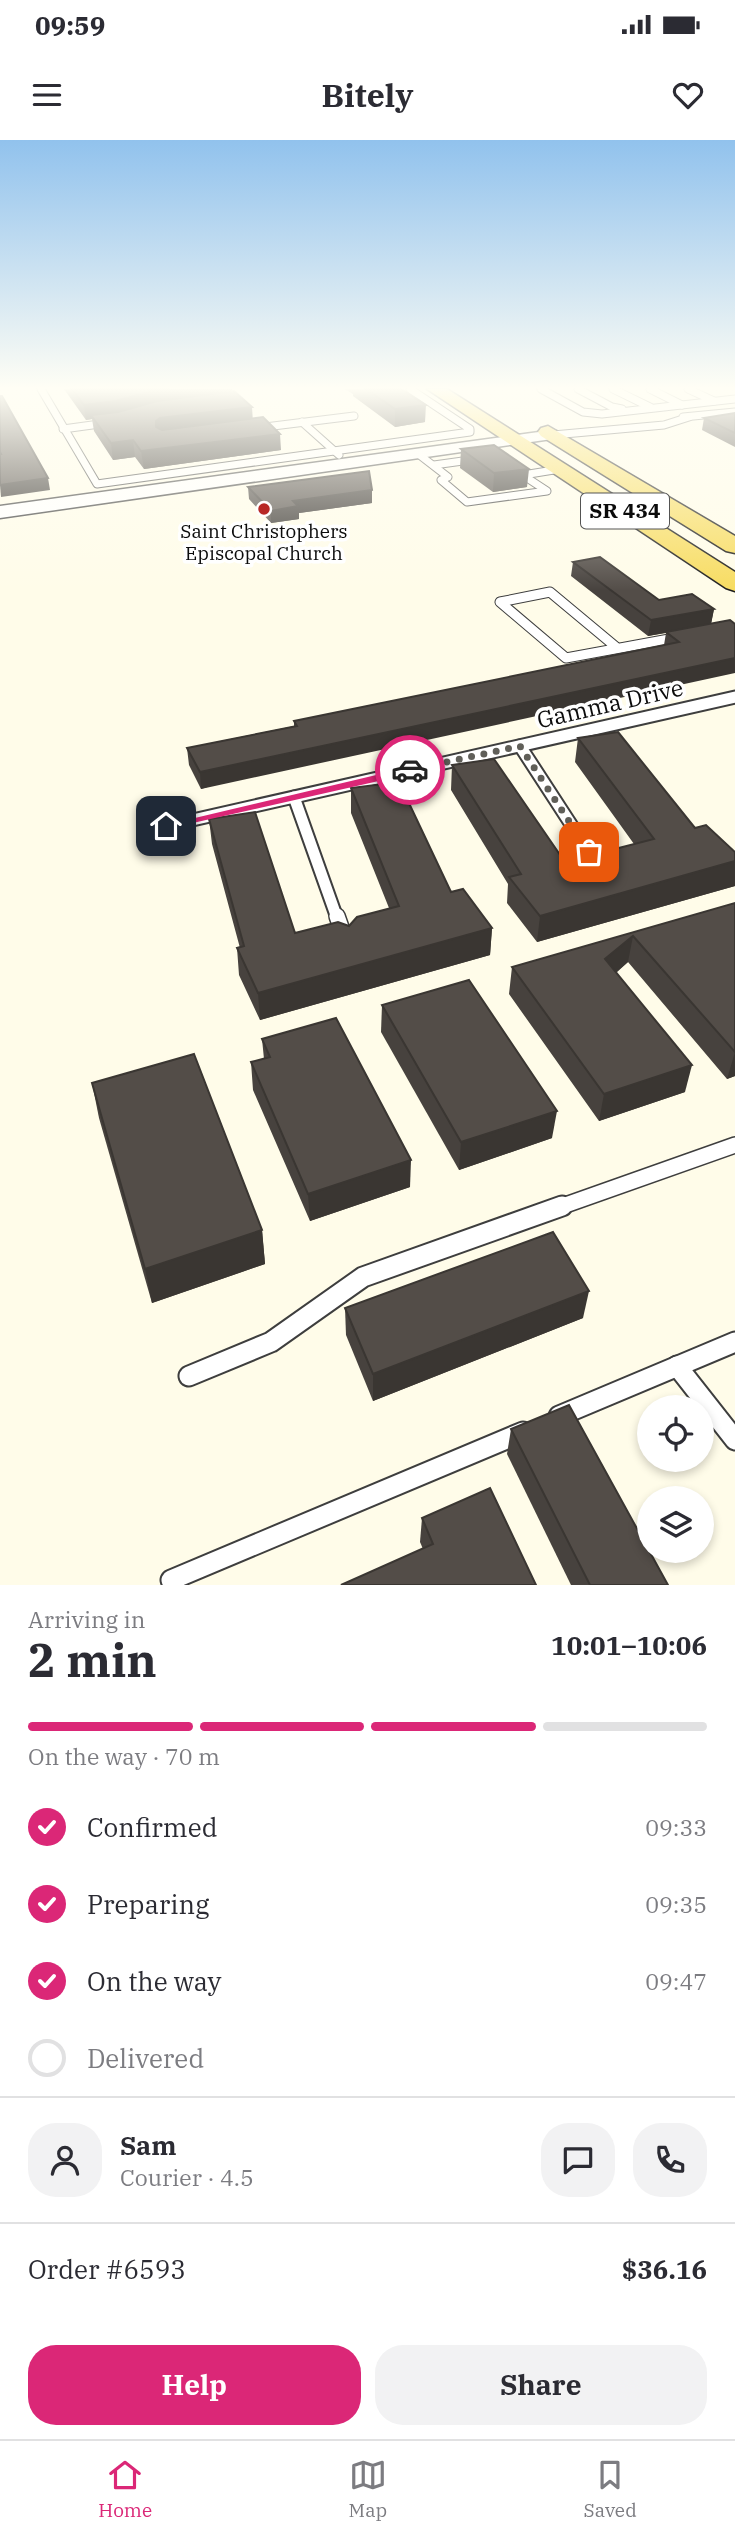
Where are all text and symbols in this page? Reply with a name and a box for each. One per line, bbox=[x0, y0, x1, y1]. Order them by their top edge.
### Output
text: 09:59 bbox=[35, 8, 105, 42]
text: Bitely bbox=[321, 74, 414, 116]
icon: menu bbox=[28, 76, 66, 114]
icon: heart bbox=[669, 76, 707, 114]
road number: SR 434 bbox=[581, 494, 669, 528]
marker: Saint Christophers Episcopal Church bbox=[256, 501, 272, 517]
place label: Saint Christophers Episcopal Church bbox=[180, 519, 348, 565]
street label: Gamma Drive bbox=[534, 672, 686, 734]
courier bbox=[375, 735, 445, 805]
icon: car bbox=[391, 751, 429, 789]
pin bbox=[136, 796, 196, 856]
icon: home bbox=[147, 807, 185, 845]
pin bbox=[559, 822, 619, 882]
icon: bag bbox=[570, 833, 608, 871]
map controls bbox=[637, 1395, 714, 1563]
button: locate bbox=[637, 1395, 714, 1472]
button: layers bbox=[637, 1486, 714, 1563]
text: Arriving in bbox=[28, 1604, 145, 1634]
text: 10:01–10:06 bbox=[551, 1628, 707, 1662]
text: 2 min bbox=[28, 1630, 157, 1690]
text: On the way · 70 m bbox=[28, 1741, 220, 1771]
icon: check bbox=[28, 1808, 66, 1846]
text: Confirmed bbox=[87, 1810, 218, 1844]
text: 09:33 bbox=[645, 1812, 707, 1842]
icon: check bbox=[28, 1885, 66, 1923]
text: Preparing bbox=[87, 1887, 209, 1921]
text: 09:35 bbox=[645, 1889, 707, 1919]
icon: check bbox=[28, 1962, 66, 2000]
text: On the way bbox=[87, 1964, 221, 1998]
text: 09:47 bbox=[645, 1966, 707, 1996]
text: Delivered bbox=[87, 2041, 204, 2075]
button: person bbox=[28, 2123, 102, 2197]
button: chat bbox=[541, 2123, 615, 2197]
button: phone bbox=[633, 2123, 707, 2197]
text: Sam bbox=[120, 2128, 176, 2162]
text: Courier · 4.5 bbox=[120, 2162, 254, 2192]
text: Order #6593 bbox=[28, 2252, 186, 2286]
text: $36.16 bbox=[622, 2252, 707, 2286]
button: Help bbox=[28, 2345, 361, 2425]
button: Share bbox=[375, 2345, 707, 2425]
tab: Home bbox=[98, 2456, 152, 2522]
tab: Map bbox=[349, 2456, 387, 2522]
tab: Saved bbox=[584, 2456, 637, 2522]

